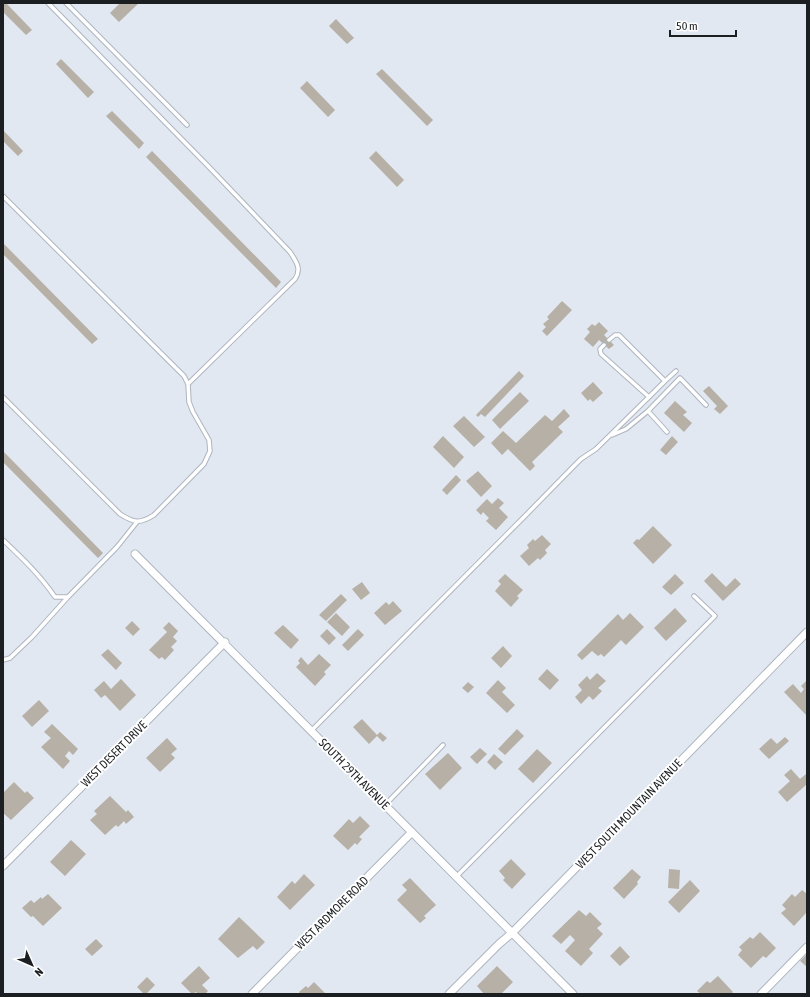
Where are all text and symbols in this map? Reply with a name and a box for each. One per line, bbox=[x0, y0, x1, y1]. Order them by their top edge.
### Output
scale bar bbox=[670, 12, 736, 38]
text: 50 m bbox=[676, 19, 698, 33]
street label: WEST DESERT DRIVE bbox=[78, 718, 150, 790]
street label: SOUTH 29TH AVENUE bbox=[316, 736, 392, 812]
street label: WEST SOUTH MOUNTAIN AVENUE bbox=[573, 757, 685, 871]
street label: WEST ARDMORE ROAD bbox=[293, 873, 372, 952]
north arrow bbox=[12, 945, 52, 985]
text: N bbox=[33, 966, 46, 979]

